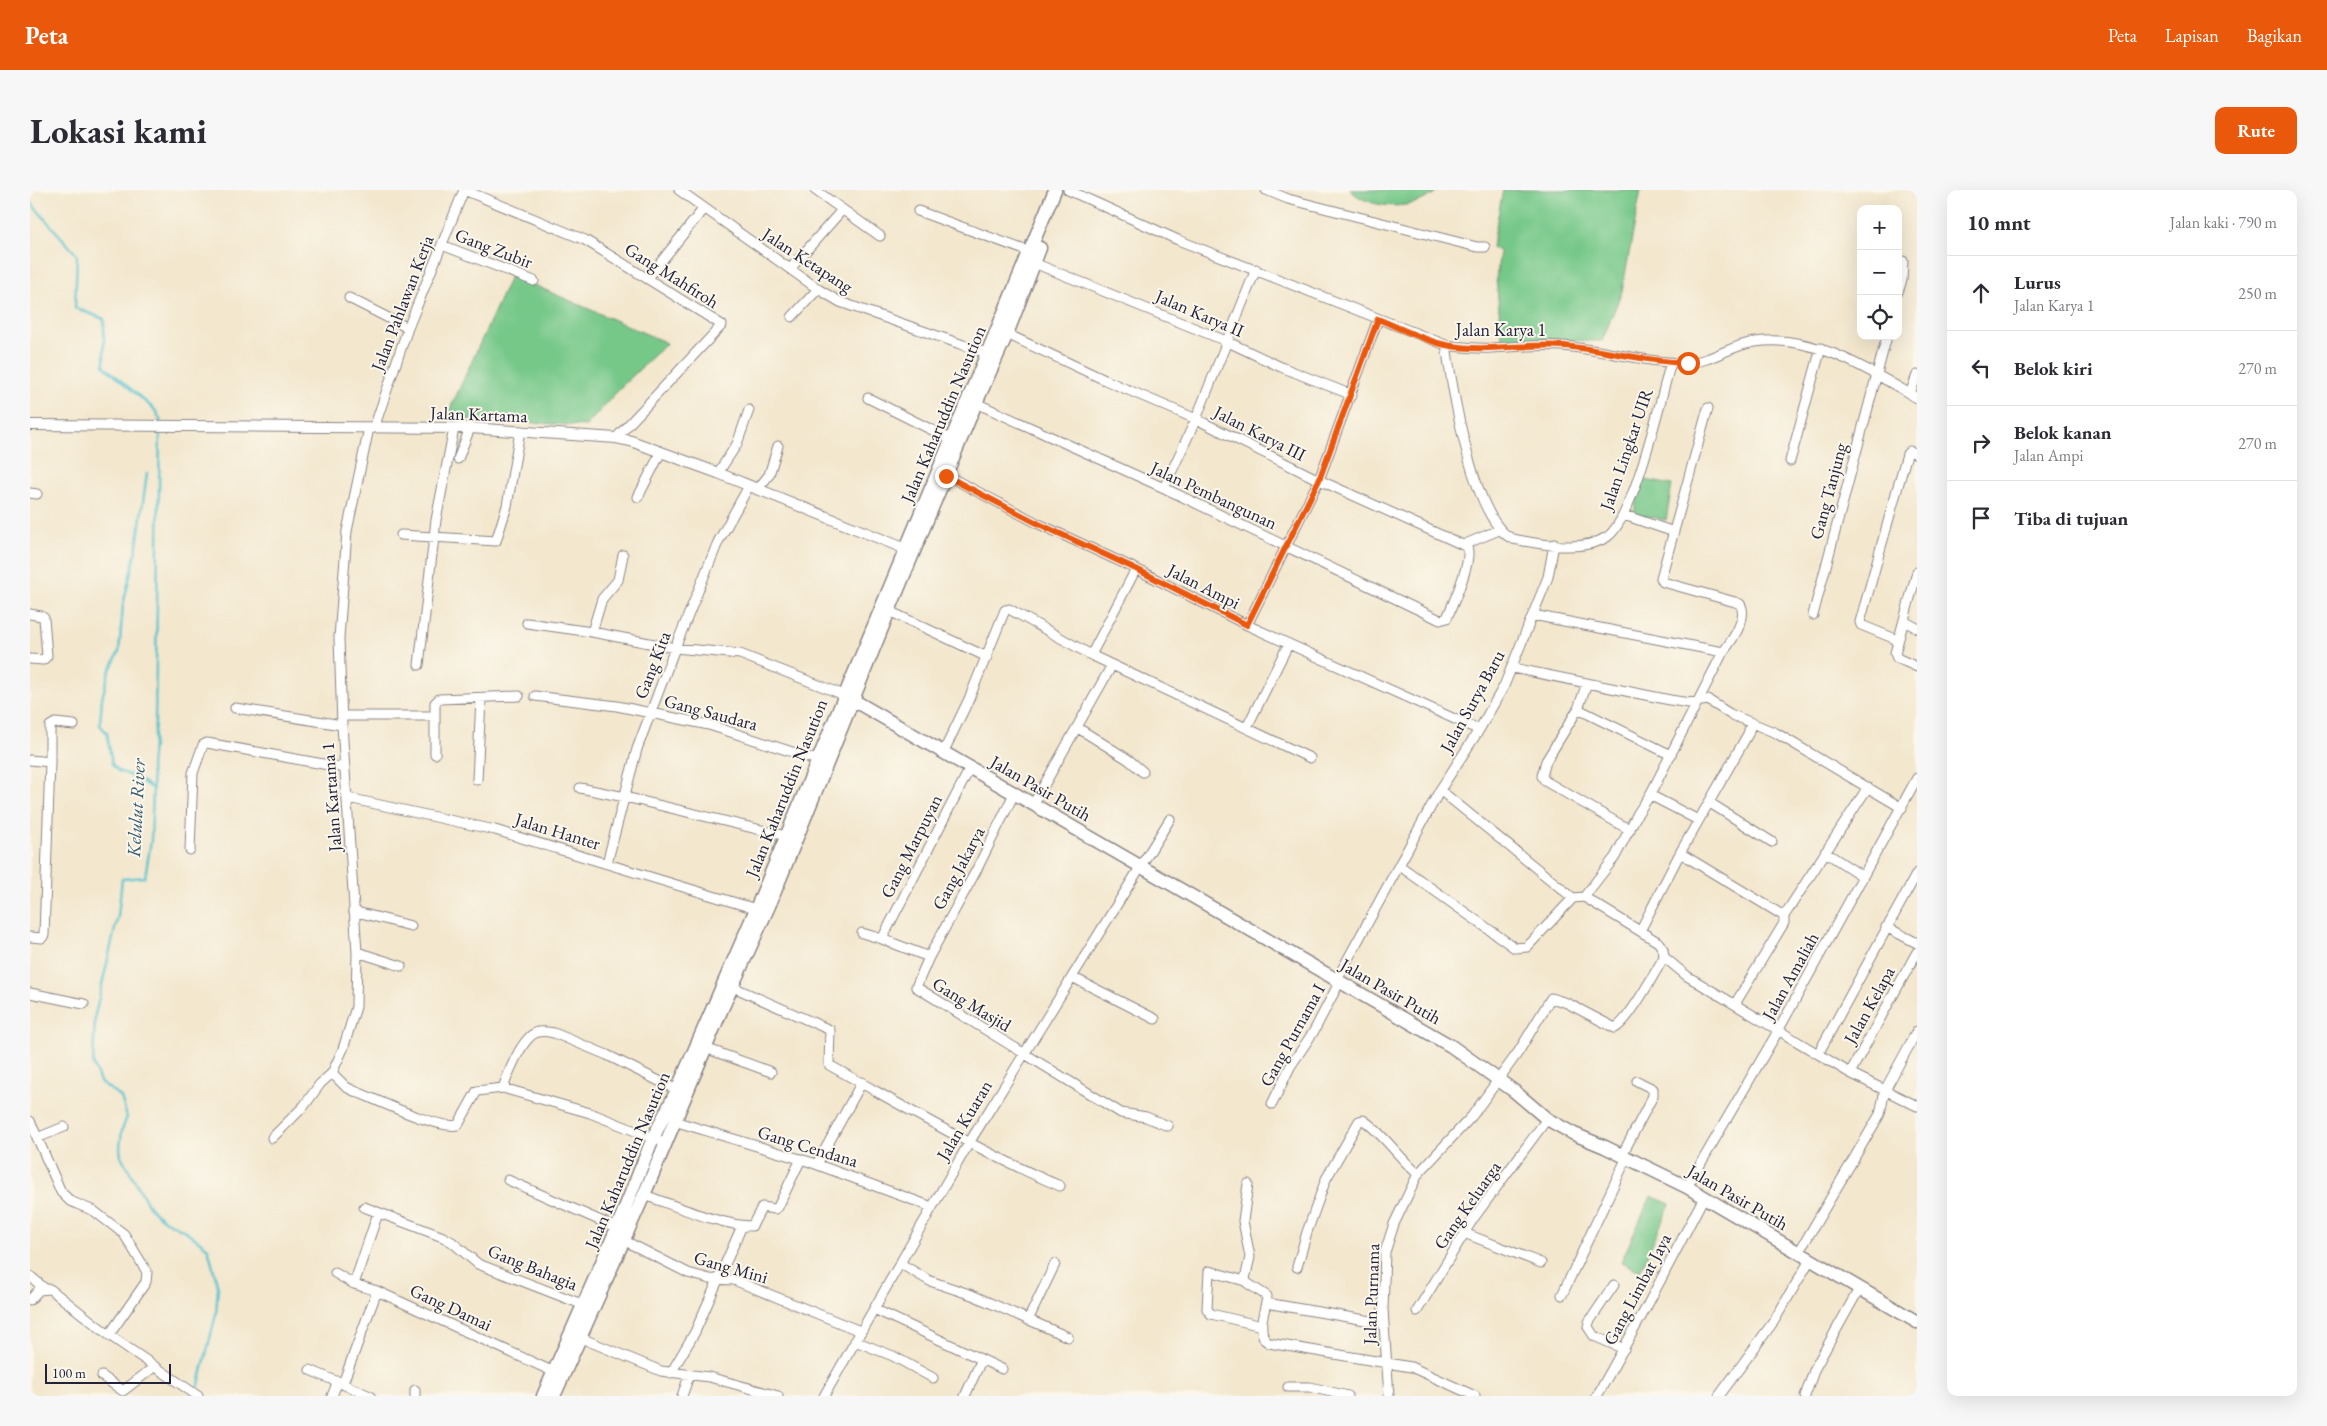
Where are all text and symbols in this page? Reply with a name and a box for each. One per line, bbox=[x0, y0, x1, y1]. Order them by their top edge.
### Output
text: Peta bbox=[25, 20, 68, 51]
text: Peta bbox=[2108, 24, 2137, 47]
text: Lapisan bbox=[2165, 24, 2219, 47]
text: Bagikan bbox=[2247, 24, 2302, 47]
button: Rute bbox=[2215, 107, 2297, 154]
text: Lokasi kami bbox=[30, 108, 207, 153]
map controls bbox=[1857, 205, 1902, 340]
button: + bbox=[1857, 205, 1902, 250]
text: 10 mnt bbox=[1967, 209, 2031, 236]
text: Jalan kaki · 790 m bbox=[2170, 212, 2277, 233]
street label: Jalan Ketapang bbox=[757, 221, 858, 298]
street label: Gang Zubir bbox=[452, 223, 536, 273]
street label: Jalan Pahlawan Kerja bbox=[365, 231, 439, 376]
street label: Gang Mahfiroh bbox=[621, 237, 723, 313]
button: − bbox=[1857, 250, 1902, 295]
text: Lurus bbox=[2014, 270, 2061, 295]
icon: ahead bbox=[1967, 279, 1995, 307]
street label: Jalan Karya II bbox=[1150, 283, 1248, 342]
text: 250 m bbox=[2238, 283, 2277, 304]
button: locate bbox=[1857, 295, 1902, 340]
text: Jalan Karya 1 bbox=[2014, 295, 2094, 316]
street label: Jalan Karya 1 bbox=[1454, 318, 1546, 341]
street label: Jalan Kaharuddin Nasution bbox=[894, 321, 991, 508]
route start bbox=[1677, 352, 1700, 375]
icon: left bbox=[1967, 354, 1995, 382]
text: Belok kiri bbox=[2014, 356, 2093, 381]
text: 270 m bbox=[2238, 358, 2277, 379]
street label: Jalan Lingkar UIR bbox=[1594, 385, 1658, 515]
street label: Jalan Karya III bbox=[1208, 399, 1310, 466]
street label: Jalan Kartama bbox=[428, 401, 529, 427]
text: Belok kanan bbox=[2014, 420, 2112, 445]
icon: right bbox=[1967, 429, 1995, 457]
text: 270 m bbox=[2238, 433, 2277, 454]
street label: Gang Tanjung bbox=[1804, 440, 1852, 542]
text: Jalan Ampi bbox=[2014, 445, 2083, 466]
street label: Jalan Pembangunan bbox=[1145, 455, 1281, 535]
route end bbox=[935, 465, 958, 488]
icon: arrive bbox=[1967, 504, 1995, 532]
text: Tiba di tujuan bbox=[2014, 506, 2128, 531]
street label: Jalan Ampi bbox=[1162, 557, 1245, 614]
street label: Gang Kita bbox=[629, 627, 676, 702]
street label: Jalan Surya Baru bbox=[1433, 645, 1510, 758]
street label: Gang Saudara bbox=[662, 688, 761, 736]
street label: Jalan Kaharuddin Nasution bbox=[739, 695, 832, 882]
street label: Jalan Kartama 1 bbox=[316, 742, 346, 854]
street label: Jalan Pasir Putih bbox=[985, 749, 1096, 826]
water label: Kelulut River bbox=[121, 757, 151, 859]
street label: Gang Marpuyan bbox=[875, 790, 947, 902]
street label: Jalan Hanter bbox=[511, 807, 603, 855]
street label: Gang Jakarya bbox=[926, 822, 990, 914]
street label: Jalan Amaliah bbox=[1756, 928, 1824, 1026]
street label: Jalan Pasir Putih bbox=[1335, 952, 1446, 1029]
street label: Jalan Kelapa bbox=[1837, 962, 1900, 1049]
street label: Gang Masjid bbox=[928, 972, 1016, 1037]
street label: Gang Purnama I bbox=[1254, 979, 1330, 1091]
street label: Jalan Kaharuddin Nasution bbox=[578, 1067, 675, 1254]
street label: Jalan Kuaran bbox=[930, 1075, 997, 1166]
street label: Gang Cendana bbox=[755, 1120, 862, 1172]
street label: Gang Keluarga bbox=[1428, 1156, 1506, 1254]
street label: Jalan Pasir Putih bbox=[1682, 1158, 1793, 1235]
street label: Gang Limbat Jaya bbox=[1598, 1228, 1677, 1349]
street label: Gang Bahagia bbox=[485, 1239, 582, 1296]
street label: Jalan Purnama bbox=[1358, 1242, 1384, 1347]
street label: Gang Mini bbox=[691, 1246, 771, 1289]
street label: Gang Damai bbox=[406, 1278, 496, 1336]
scale bar bbox=[45, 1361, 171, 1384]
text: 100 m bbox=[52, 1364, 86, 1382]

